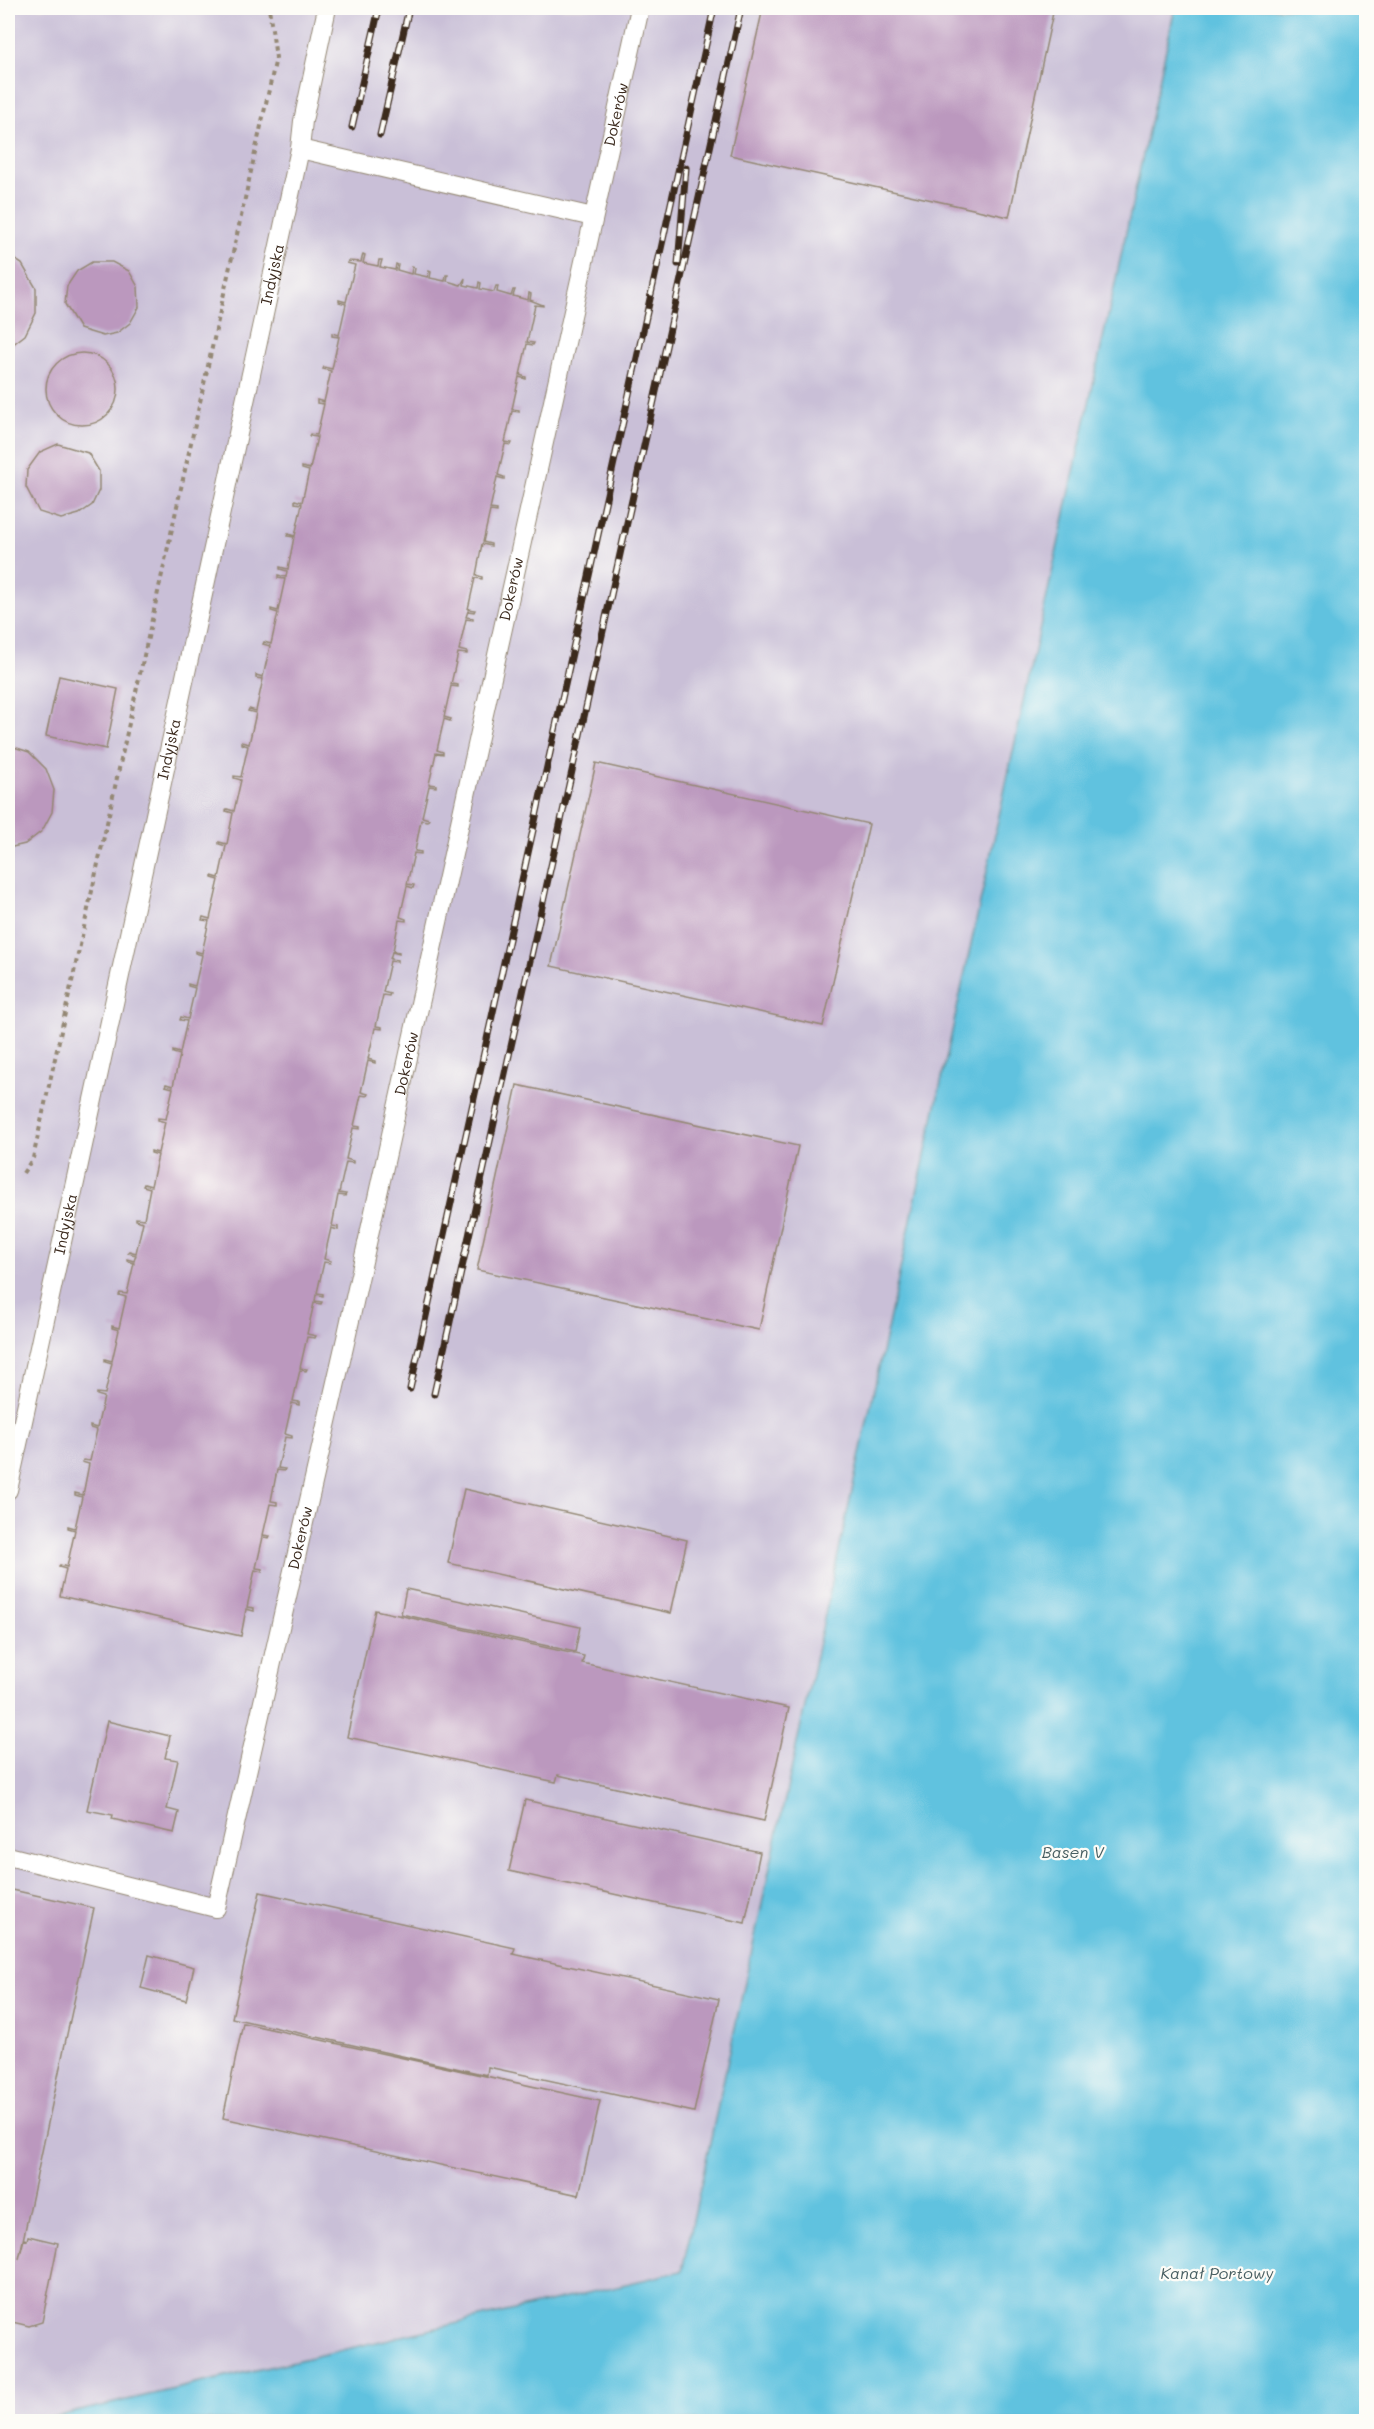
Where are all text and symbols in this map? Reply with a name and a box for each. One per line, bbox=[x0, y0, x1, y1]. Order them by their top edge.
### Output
street label: Dokerów bbox=[599, 81, 632, 148]
street label: Indyjska bbox=[255, 242, 288, 307]
street label: Dokerów bbox=[494, 555, 527, 623]
street label: Indyjska bbox=[152, 717, 185, 782]
street label: Dokerów bbox=[389, 1030, 422, 1097]
street label: Indyjska bbox=[49, 1192, 81, 1256]
street label: Dokerów bbox=[283, 1504, 316, 1571]
water label: Basen V bbox=[1042, 1841, 1104, 1862]
water label: Kanał Portowy bbox=[1160, 2262, 1274, 2283]

